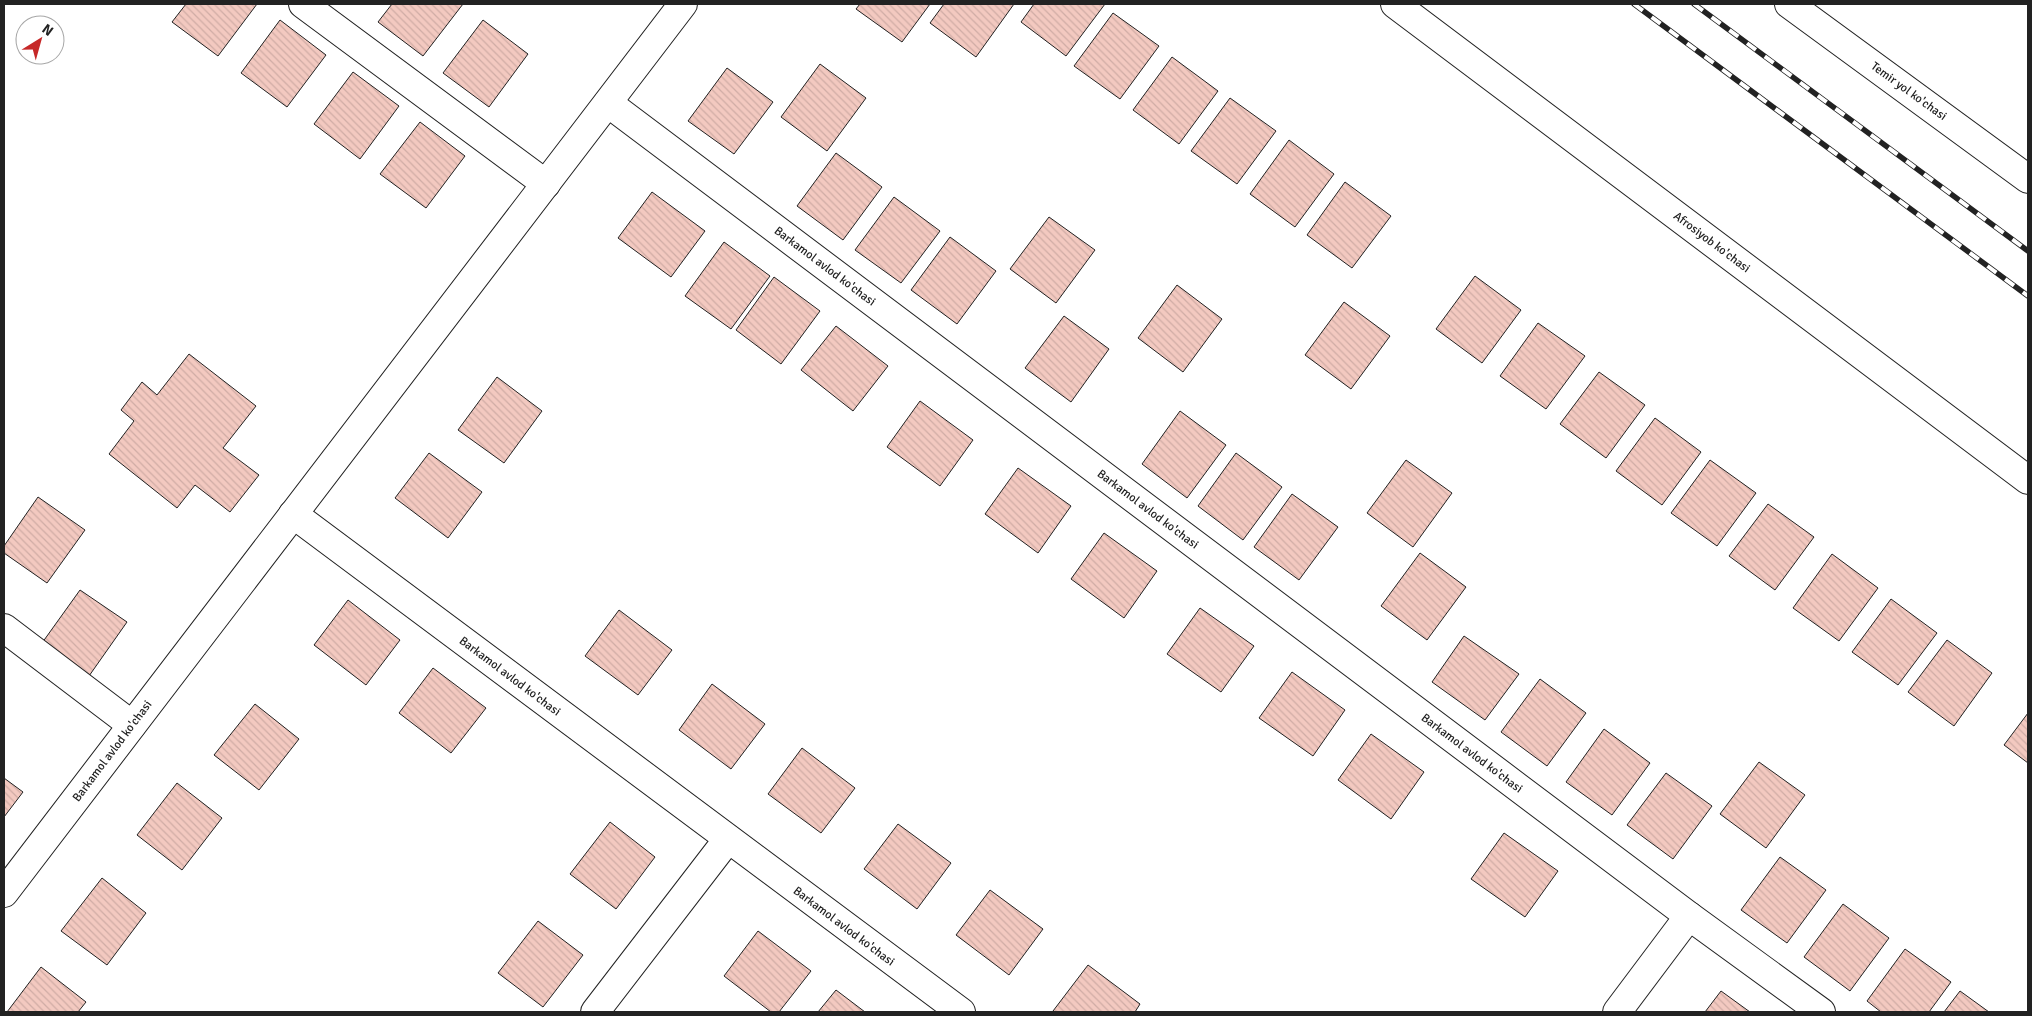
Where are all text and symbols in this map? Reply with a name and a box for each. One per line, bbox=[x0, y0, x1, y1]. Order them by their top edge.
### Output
north arrow bbox=[15, 15, 65, 65]
text: N bbox=[39, 20, 57, 40]
street label: Temir yol ko'chasi bbox=[1868, 59, 1950, 124]
street label: Afrosiyob ko'chasi bbox=[1670, 209, 1753, 276]
street label: Barkamol avlod ko'chasi bbox=[771, 223, 878, 309]
street label: Barkamol avlod ko'chasi bbox=[1094, 466, 1201, 552]
street label: Barkamol avlod ko'chasi bbox=[456, 633, 563, 719]
street label: Barkamol avlod ko'chasi bbox=[69, 698, 155, 805]
street label: Barkamol avlod ko'chasi bbox=[1418, 710, 1525, 796]
street label: Barkamol avlod ko'chasi bbox=[790, 883, 897, 969]

